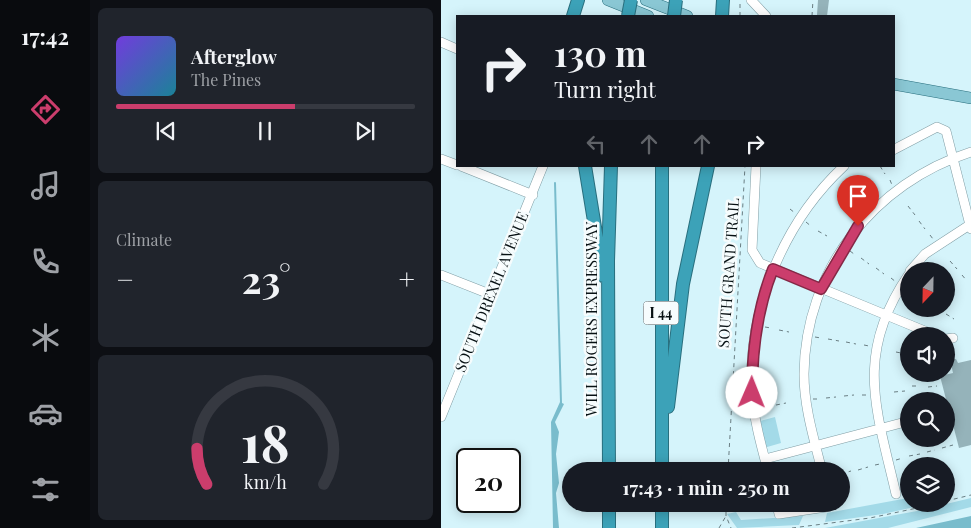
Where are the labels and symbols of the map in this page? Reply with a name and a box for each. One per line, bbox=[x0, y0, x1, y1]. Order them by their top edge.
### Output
pin bbox=[837, 175, 879, 226]
street label: SOUTH GRAND TRAIL bbox=[713, 197, 743, 348]
street label: SOUTH DREXEL AVENUE bbox=[450, 208, 532, 375]
street label: WILL ROGERS EXPRESSWAY bbox=[581, 221, 601, 417]
north arrow bbox=[900, 262, 955, 318]
road number: I 44 bbox=[643, 302, 679, 324]
position arrow bbox=[725, 366, 777, 418]
speed limit sign: 20 bbox=[456, 448, 521, 513]

